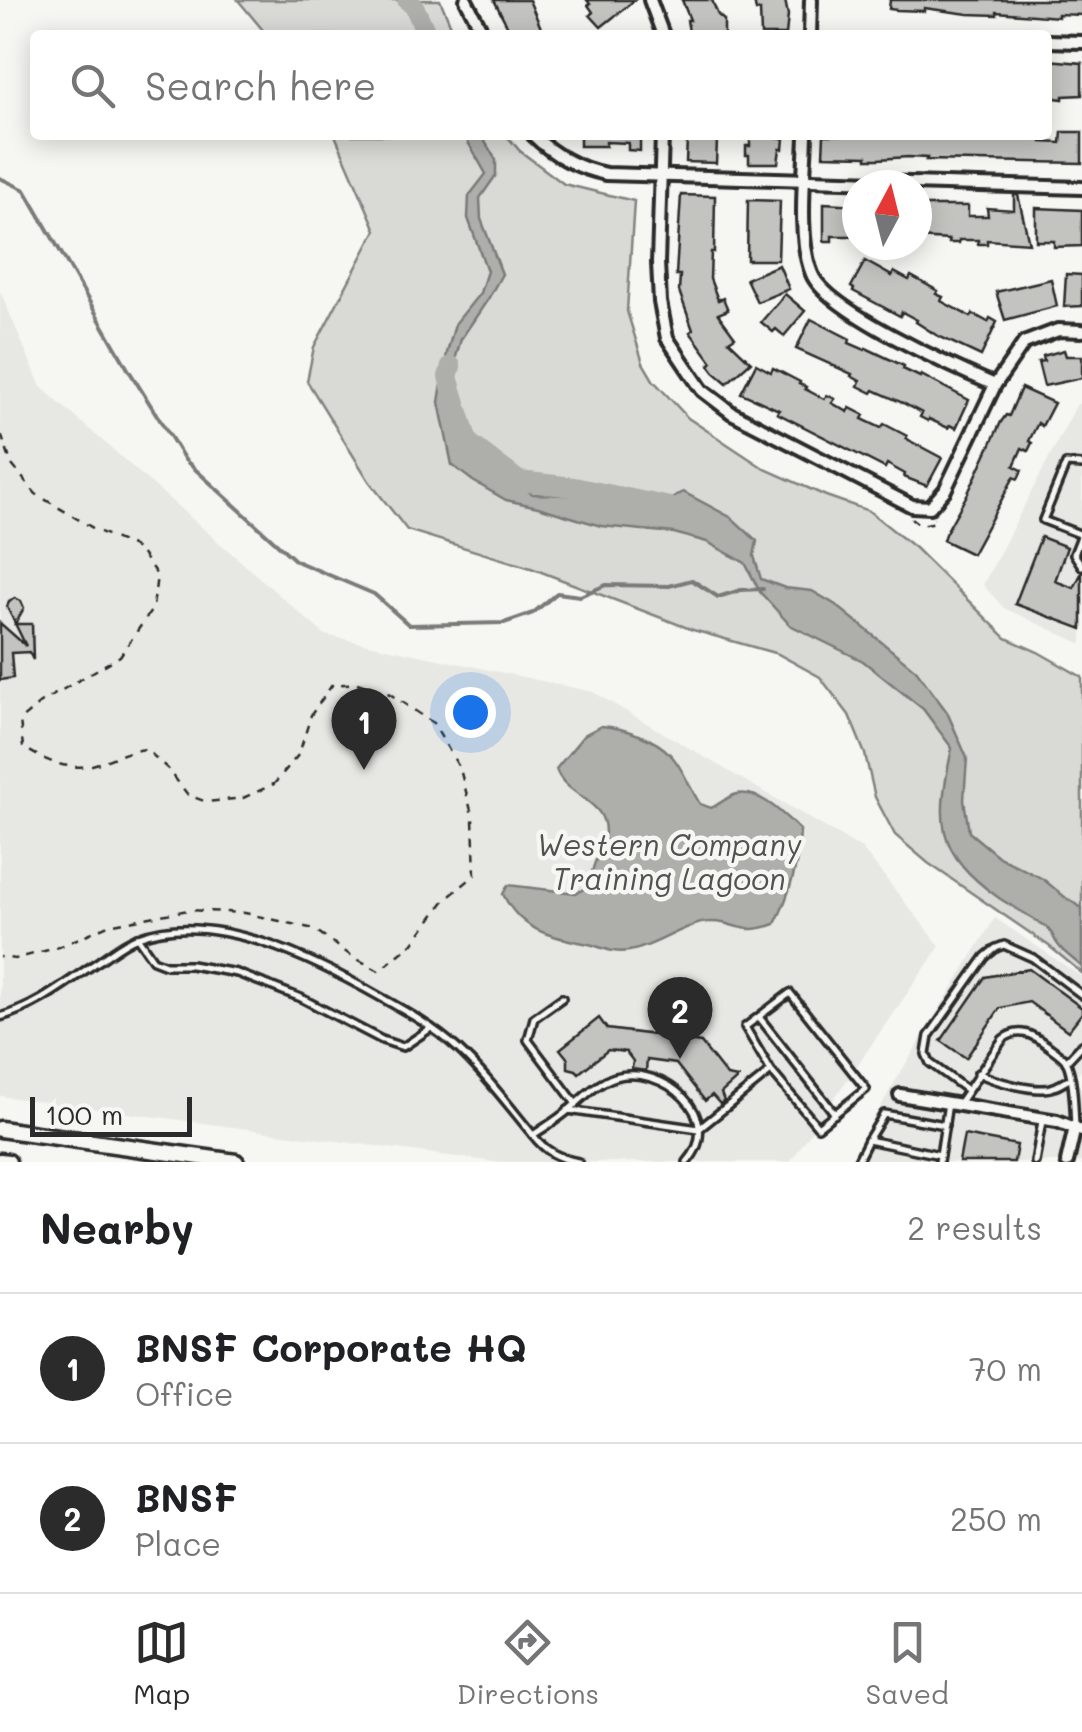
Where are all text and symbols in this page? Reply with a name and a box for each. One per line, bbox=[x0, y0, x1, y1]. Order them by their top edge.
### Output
search box bbox=[30, 30, 1052, 140]
icon: search bbox=[65, 58, 120, 113]
text: Search here bbox=[145, 60, 376, 110]
north arrow bbox=[842, 170, 932, 260]
your location bbox=[445, 687, 496, 738]
pin: 1 bbox=[332, 688, 396, 770]
water label: Western Company Training Lagoon bbox=[536, 824, 802, 898]
pin: 2 bbox=[648, 976, 712, 1059]
scale bar bbox=[30, 1092, 192, 1136]
text: 100 m bbox=[45, 1096, 123, 1132]
text: Nearby bbox=[40, 1200, 194, 1255]
text: 2 results bbox=[907, 1206, 1042, 1248]
text: BNSF Corporate HQ bbox=[135, 1322, 527, 1372]
text: 1 bbox=[65, 1347, 80, 1389]
text: 70 m bbox=[969, 1347, 1042, 1389]
text: Office bbox=[135, 1372, 234, 1414]
text: BNSF bbox=[135, 1472, 238, 1522]
text: 2 bbox=[64, 1497, 81, 1539]
text: 250 m bbox=[950, 1497, 1042, 1539]
text: Place bbox=[135, 1522, 221, 1564]
tab: Map bbox=[133, 1615, 190, 1711]
tab: Directions bbox=[457, 1615, 599, 1711]
tab: Saved bbox=[866, 1615, 949, 1711]

